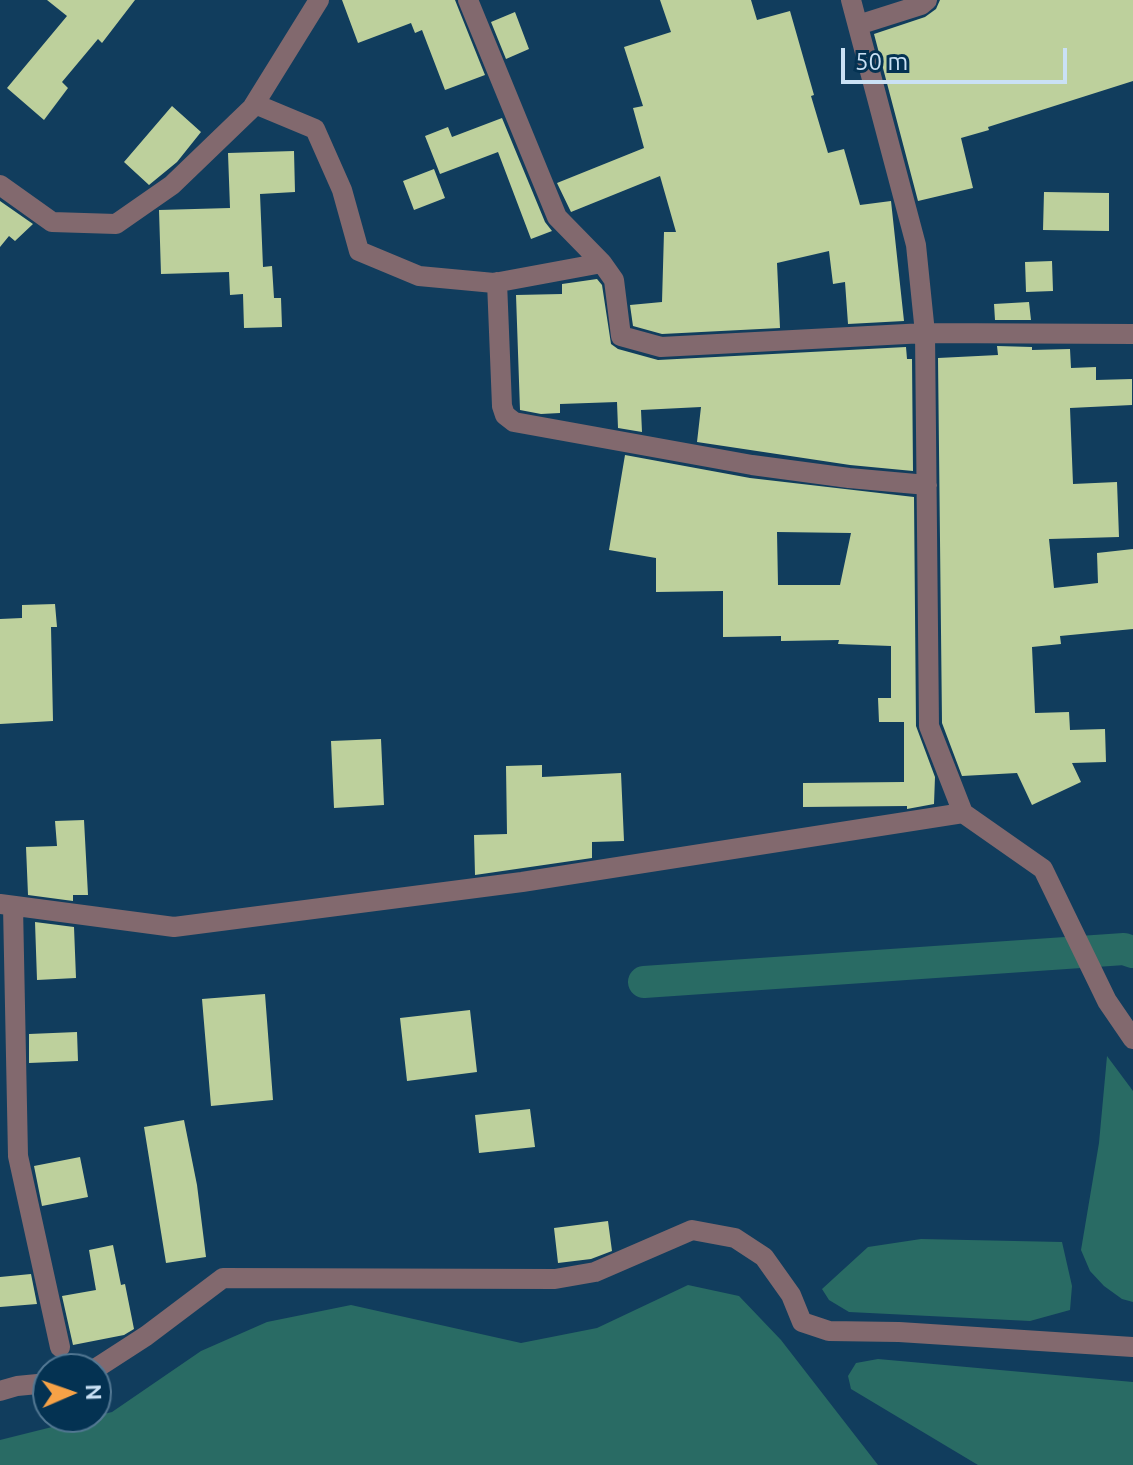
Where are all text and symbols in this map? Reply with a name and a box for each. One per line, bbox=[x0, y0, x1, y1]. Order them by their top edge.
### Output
scale bar bbox=[845, 32, 1071, 82]
text: 50 m bbox=[855, 48, 908, 75]
north arrow bbox=[32, 1353, 112, 1433]
text: N bbox=[82, 1384, 107, 1401]

